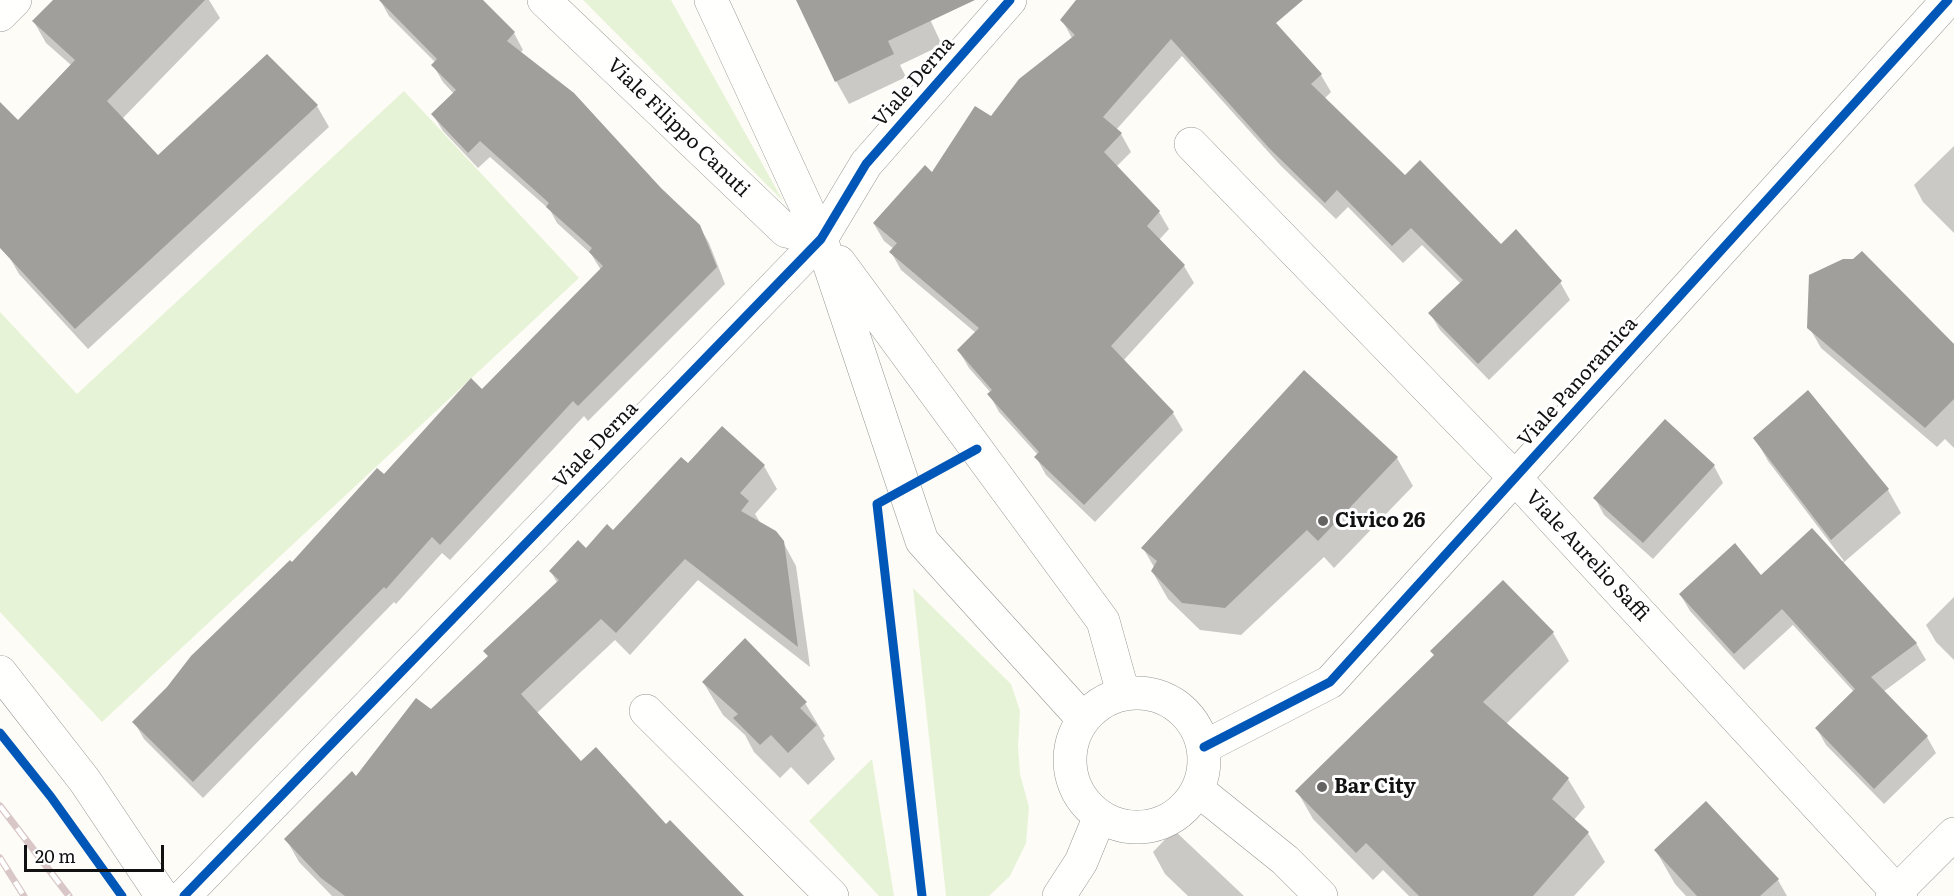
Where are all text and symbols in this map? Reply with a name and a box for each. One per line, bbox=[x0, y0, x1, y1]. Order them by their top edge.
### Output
street label: Viale Derna bbox=[868, 32, 960, 132]
street label: Viale Filippo Canuti bbox=[602, 54, 754, 202]
street label: Viale Panoramica bbox=[1513, 312, 1643, 452]
street label: Viale Derna bbox=[549, 396, 643, 494]
street label: Viale Aurelio Saffi bbox=[1520, 486, 1654, 626]
place label: Civico 26 bbox=[1335, 509, 1425, 533]
marker: Civico 26 bbox=[1316, 514, 1330, 528]
place label: Bar City bbox=[1334, 775, 1416, 799]
marker: Bar City bbox=[1315, 780, 1329, 794]
scale bar bbox=[27, 833, 166, 871]
text: 20 m bbox=[35, 842, 76, 869]

